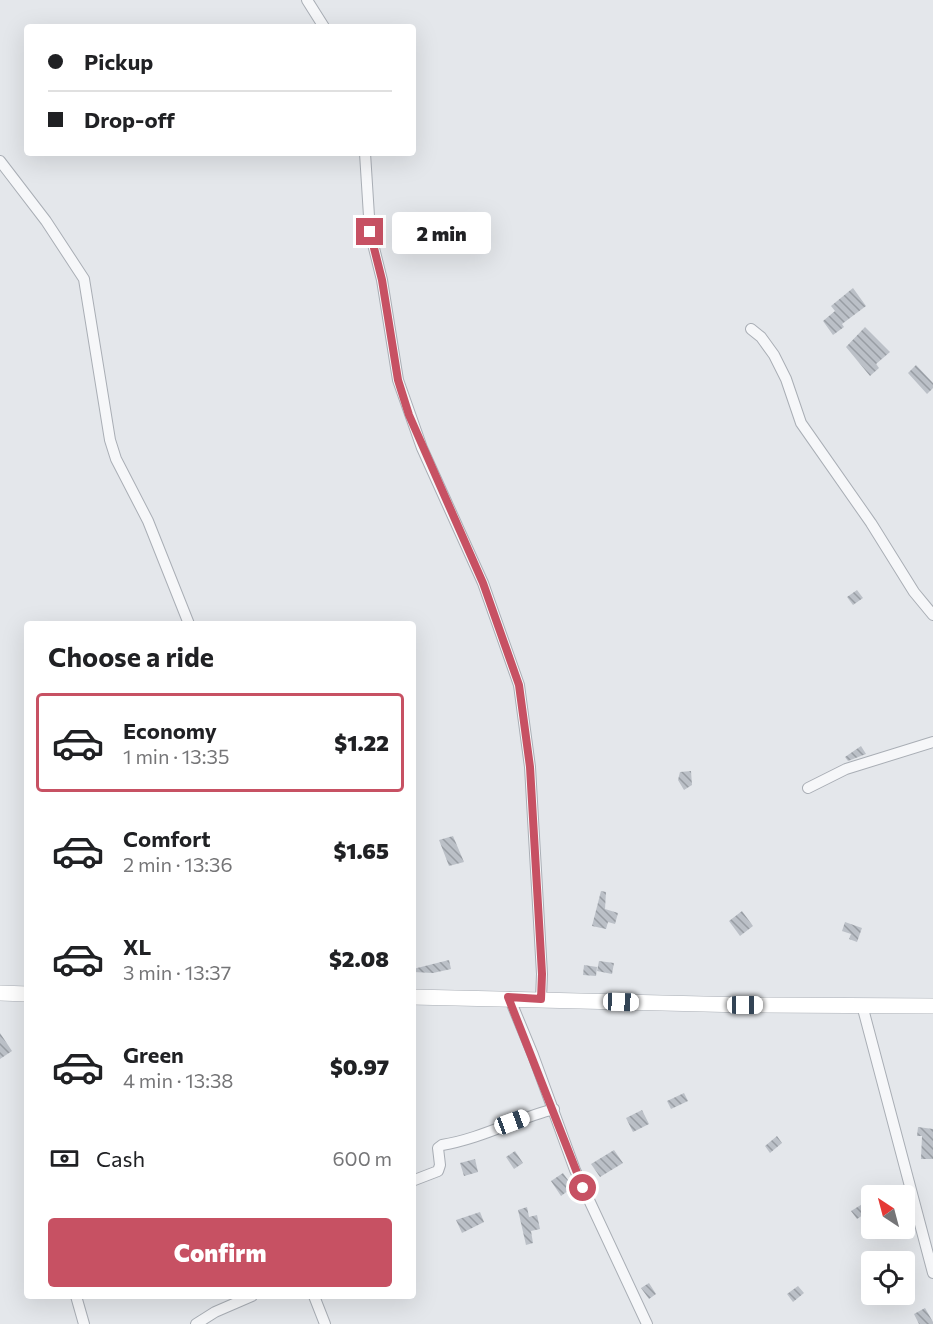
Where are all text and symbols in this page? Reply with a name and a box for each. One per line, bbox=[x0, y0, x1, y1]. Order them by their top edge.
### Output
text: Pickup bbox=[84, 48, 153, 75]
text: Drop-off bbox=[84, 106, 175, 133]
callout: 2 min bbox=[391, 211, 490, 253]
route end bbox=[356, 218, 383, 245]
text: 2 min bbox=[416, 221, 467, 245]
text: Choose a ride bbox=[48, 640, 214, 673]
icon: car bbox=[51, 716, 105, 770]
text: Economy bbox=[123, 717, 217, 744]
text: $1.22 bbox=[334, 729, 389, 756]
text: 1 min · 13:35 bbox=[123, 744, 229, 768]
icon: car bbox=[51, 824, 105, 878]
text: Comfort bbox=[123, 825, 211, 852]
text: $1.65 bbox=[333, 837, 389, 864]
text: 2 min · 13:36 bbox=[123, 852, 233, 876]
icon: car bbox=[51, 932, 105, 986]
text: XL bbox=[123, 933, 151, 960]
text: $2.08 bbox=[329, 945, 389, 972]
text: 3 min · 13:37 bbox=[123, 960, 231, 984]
car bbox=[603, 992, 639, 1012]
car bbox=[727, 996, 763, 1014]
icon: car bbox=[51, 1040, 105, 1094]
text: Green bbox=[123, 1041, 184, 1068]
text: $0.97 bbox=[330, 1053, 389, 1080]
text: 4 min · 13:38 bbox=[123, 1068, 234, 1092]
car bbox=[492, 1107, 532, 1137]
icon: cash bbox=[48, 1142, 81, 1175]
text: Cash bbox=[96, 1145, 145, 1172]
text: 600 m bbox=[332, 1146, 392, 1170]
route start bbox=[569, 1174, 596, 1201]
north arrow bbox=[861, 1185, 915, 1239]
map controls bbox=[861, 1185, 915, 1305]
button: Confirm bbox=[48, 1218, 392, 1287]
button: locate bbox=[861, 1251, 915, 1305]

